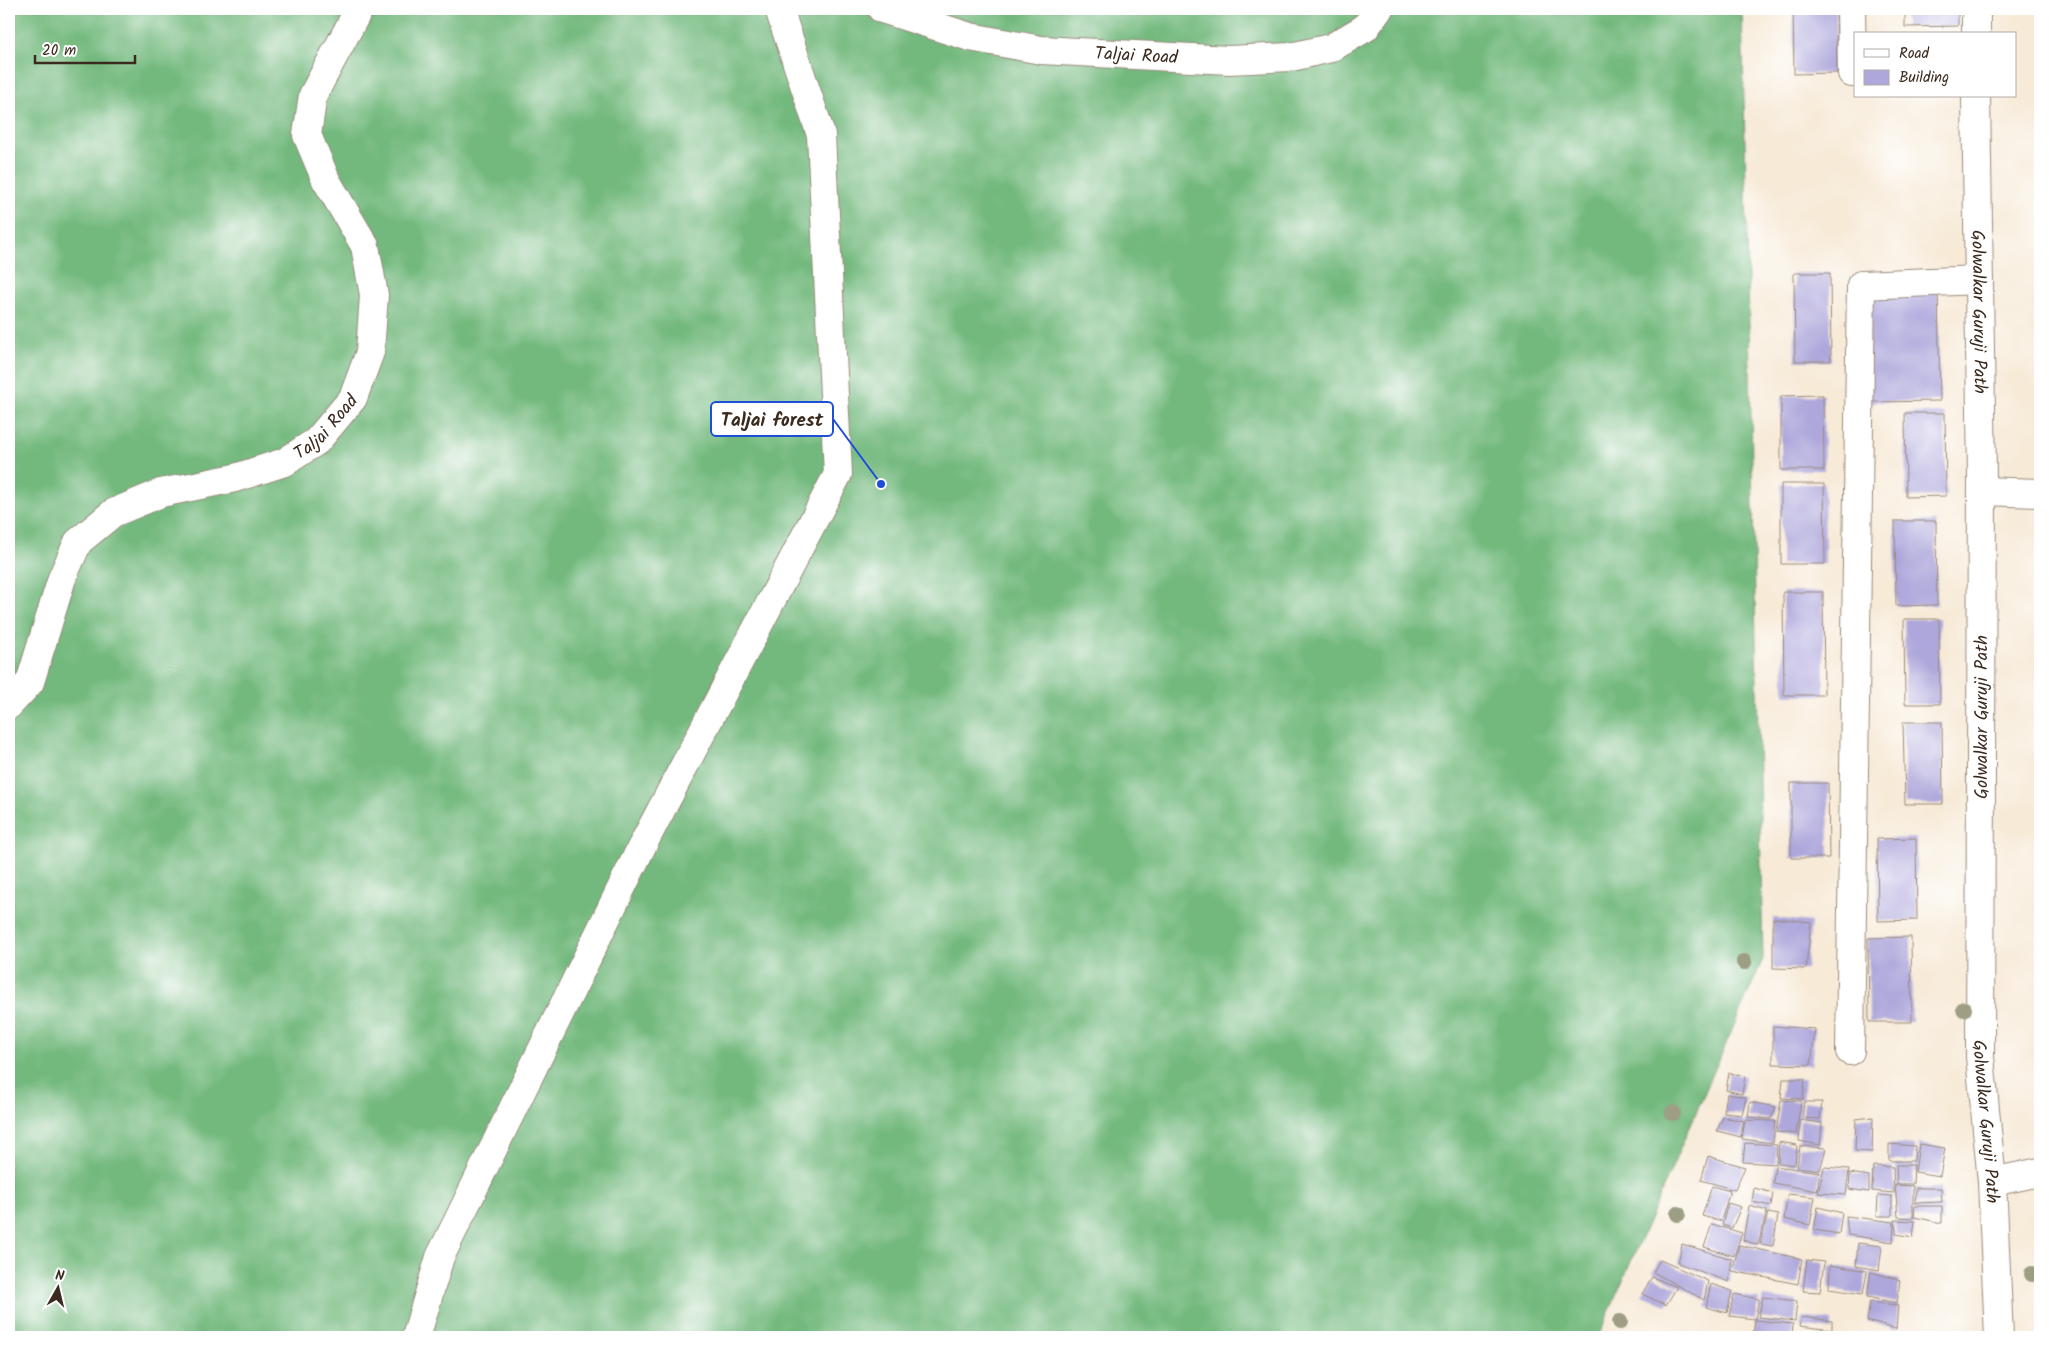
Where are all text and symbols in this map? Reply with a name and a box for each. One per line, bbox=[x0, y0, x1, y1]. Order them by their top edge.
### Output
scale bar bbox=[35, 32, 135, 64]
legend bbox=[1854, 32, 2016, 98]
text: 20 m bbox=[42, 39, 76, 63]
street label: Taljai Road bbox=[1094, 40, 1180, 73]
text: Road bbox=[1899, 42, 1930, 66]
text: Building bbox=[1899, 66, 1949, 90]
street label: Golwalkar Guruji Path bbox=[1962, 230, 1994, 394]
street label: Taljai Road bbox=[288, 388, 367, 468]
callout: Taljai forest bbox=[711, 402, 833, 436]
text: Taljai forest bbox=[721, 406, 824, 436]
street label: Golwalkar Guruji Path bbox=[1968, 635, 1997, 799]
street label: Golwalkar Guruji Path bbox=[1964, 1040, 2006, 1204]
north arrow bbox=[32, 1264, 82, 1314]
text: N bbox=[54, 1265, 66, 1288]

